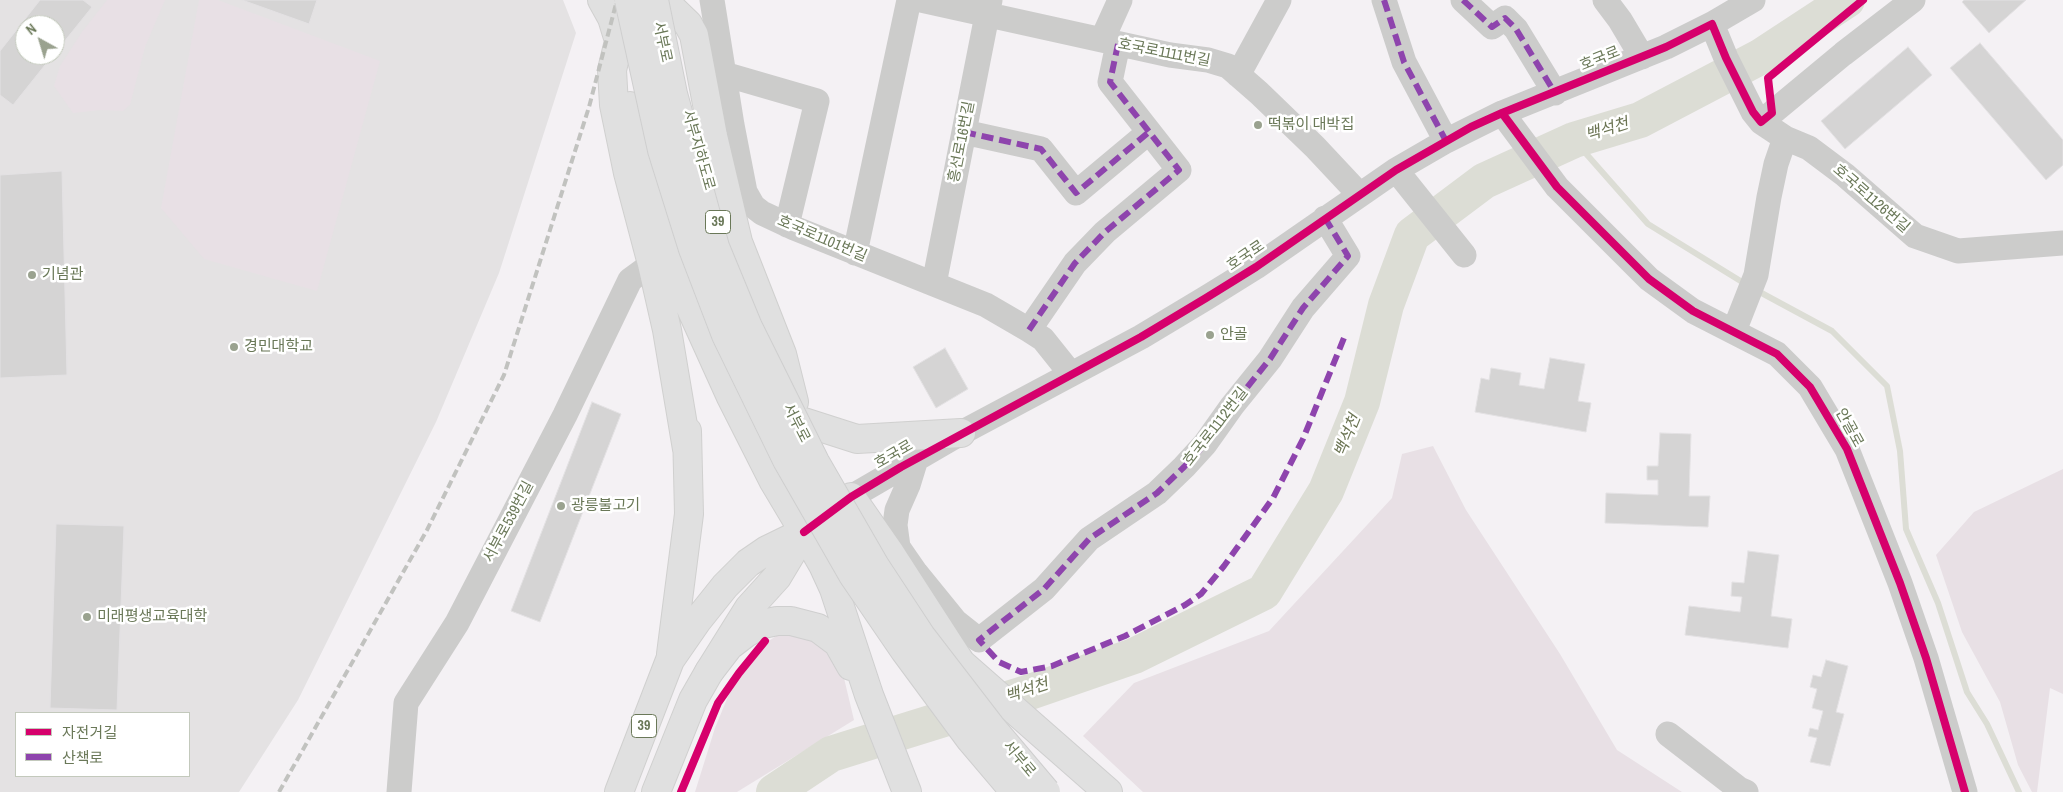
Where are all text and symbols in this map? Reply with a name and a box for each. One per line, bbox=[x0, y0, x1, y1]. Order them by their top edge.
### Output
north arrow bbox=[15, 15, 65, 65]
text: N bbox=[22, 20, 40, 39]
street label: 서부로 bbox=[649, 20, 675, 64]
street label: 호국로1111번길 bbox=[1116, 35, 1212, 71]
street label: 호국로 bbox=[1577, 43, 1623, 75]
street label: 흥선로16번길 bbox=[945, 100, 979, 184]
street label: 서부지하도로 bbox=[678, 108, 718, 192]
water label: 백석천 bbox=[1583, 114, 1631, 146]
place label: 떡볶이 대박집 bbox=[1268, 116, 1354, 134]
marker: 떡볶이 대박집 bbox=[1252, 119, 1264, 131]
street label: 호국로1126번길 bbox=[1829, 161, 1913, 237]
road number: 39 bbox=[706, 210, 730, 233]
street label: 호국로1101번길 bbox=[775, 212, 869, 266]
street label: 호국로 bbox=[1224, 237, 1268, 275]
place label: 기념관 bbox=[42, 266, 83, 284]
marker: 기념관 bbox=[26, 269, 38, 281]
place label: 안골 bbox=[1220, 326, 1248, 344]
marker: 안골 bbox=[1204, 329, 1216, 341]
place label: 경민대학교 bbox=[244, 338, 313, 356]
marker: 경민대학교 bbox=[228, 341, 240, 353]
street label: 호국로1112번길 bbox=[1180, 384, 1252, 470]
street label: 서부로 bbox=[779, 400, 813, 446]
street label: 안골로 bbox=[1831, 406, 1867, 450]
water label: 백석천 bbox=[1331, 412, 1365, 460]
street label: 호국로 bbox=[872, 437, 916, 473]
street label: 서부로539번길 bbox=[480, 478, 538, 566]
place label: 광릉불고기 bbox=[571, 497, 640, 515]
marker: 광릉불고기 bbox=[555, 500, 567, 512]
place label: 미래평생교육대학 bbox=[97, 608, 207, 626]
marker: 미래평생교육대학 bbox=[81, 611, 93, 623]
water label: 백석천 bbox=[1003, 675, 1051, 707]
legend bbox=[15, 712, 190, 777]
road number: 39 bbox=[632, 714, 656, 738]
text: 자전거길 bbox=[62, 722, 117, 743]
street label: 서부로 bbox=[999, 737, 1039, 781]
text: 산책로 bbox=[62, 747, 103, 768]

